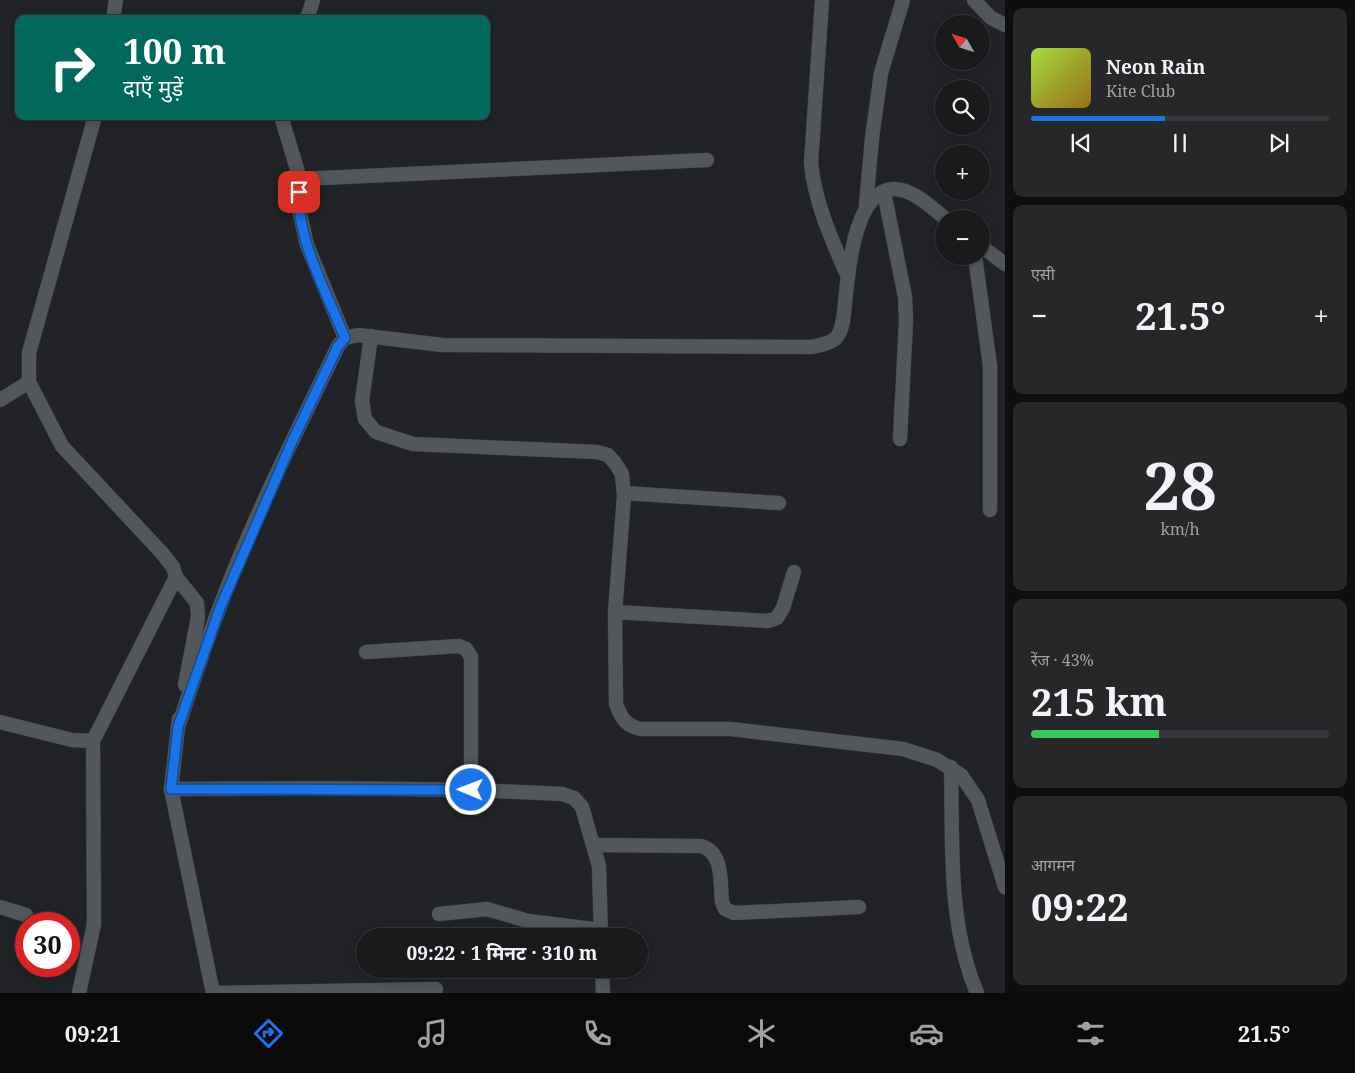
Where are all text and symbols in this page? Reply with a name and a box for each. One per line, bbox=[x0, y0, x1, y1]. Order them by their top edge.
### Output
north arrow bbox=[935, 15, 990, 70]
map controls bbox=[935, 15, 990, 265]
text: 100 m bbox=[123, 27, 226, 74]
icon: right bbox=[40, 35, 105, 100]
text: Neon Rain bbox=[1106, 54, 1205, 80]
text: दाएँ मुड़ें bbox=[123, 72, 183, 102]
button: search bbox=[935, 80, 990, 135]
text: Kite Club bbox=[1106, 80, 1175, 102]
icon: previous bbox=[1067, 129, 1095, 157]
icon: pause bbox=[1166, 129, 1194, 157]
icon: next bbox=[1265, 129, 1293, 157]
button: + bbox=[935, 145, 990, 200]
pin bbox=[278, 171, 320, 213]
icon: arrive bbox=[285, 178, 313, 206]
button: − bbox=[935, 210, 990, 265]
text: एसी bbox=[1031, 263, 1055, 285]
text: 21.5° bbox=[1135, 289, 1226, 341]
text: − bbox=[1031, 296, 1047, 334]
text: + bbox=[1313, 296, 1329, 334]
text: 28 bbox=[1143, 441, 1217, 529]
text: km/h bbox=[1160, 518, 1200, 540]
text: रेंज · 43% bbox=[1031, 649, 1094, 671]
text: 215 km bbox=[1031, 675, 1167, 727]
position arrow bbox=[444, 763, 496, 815]
text: आगमन bbox=[1031, 854, 1075, 876]
text: 09:22 bbox=[1031, 880, 1128, 932]
speed limit sign: 30 bbox=[15, 912, 80, 977]
text: 09:22 · 1 मिनट · 310 m bbox=[406, 940, 598, 966]
icon: directions bbox=[251, 1016, 286, 1051]
icon: music bbox=[415, 1016, 450, 1051]
icon: phone bbox=[580, 1016, 615, 1051]
icon: climate bbox=[744, 1016, 779, 1051]
icon: car bbox=[909, 1016, 944, 1051]
icon: filters bbox=[1073, 1016, 1108, 1051]
text: 09:21 bbox=[65, 1018, 121, 1048]
text: 21.5° bbox=[1238, 1018, 1290, 1048]

